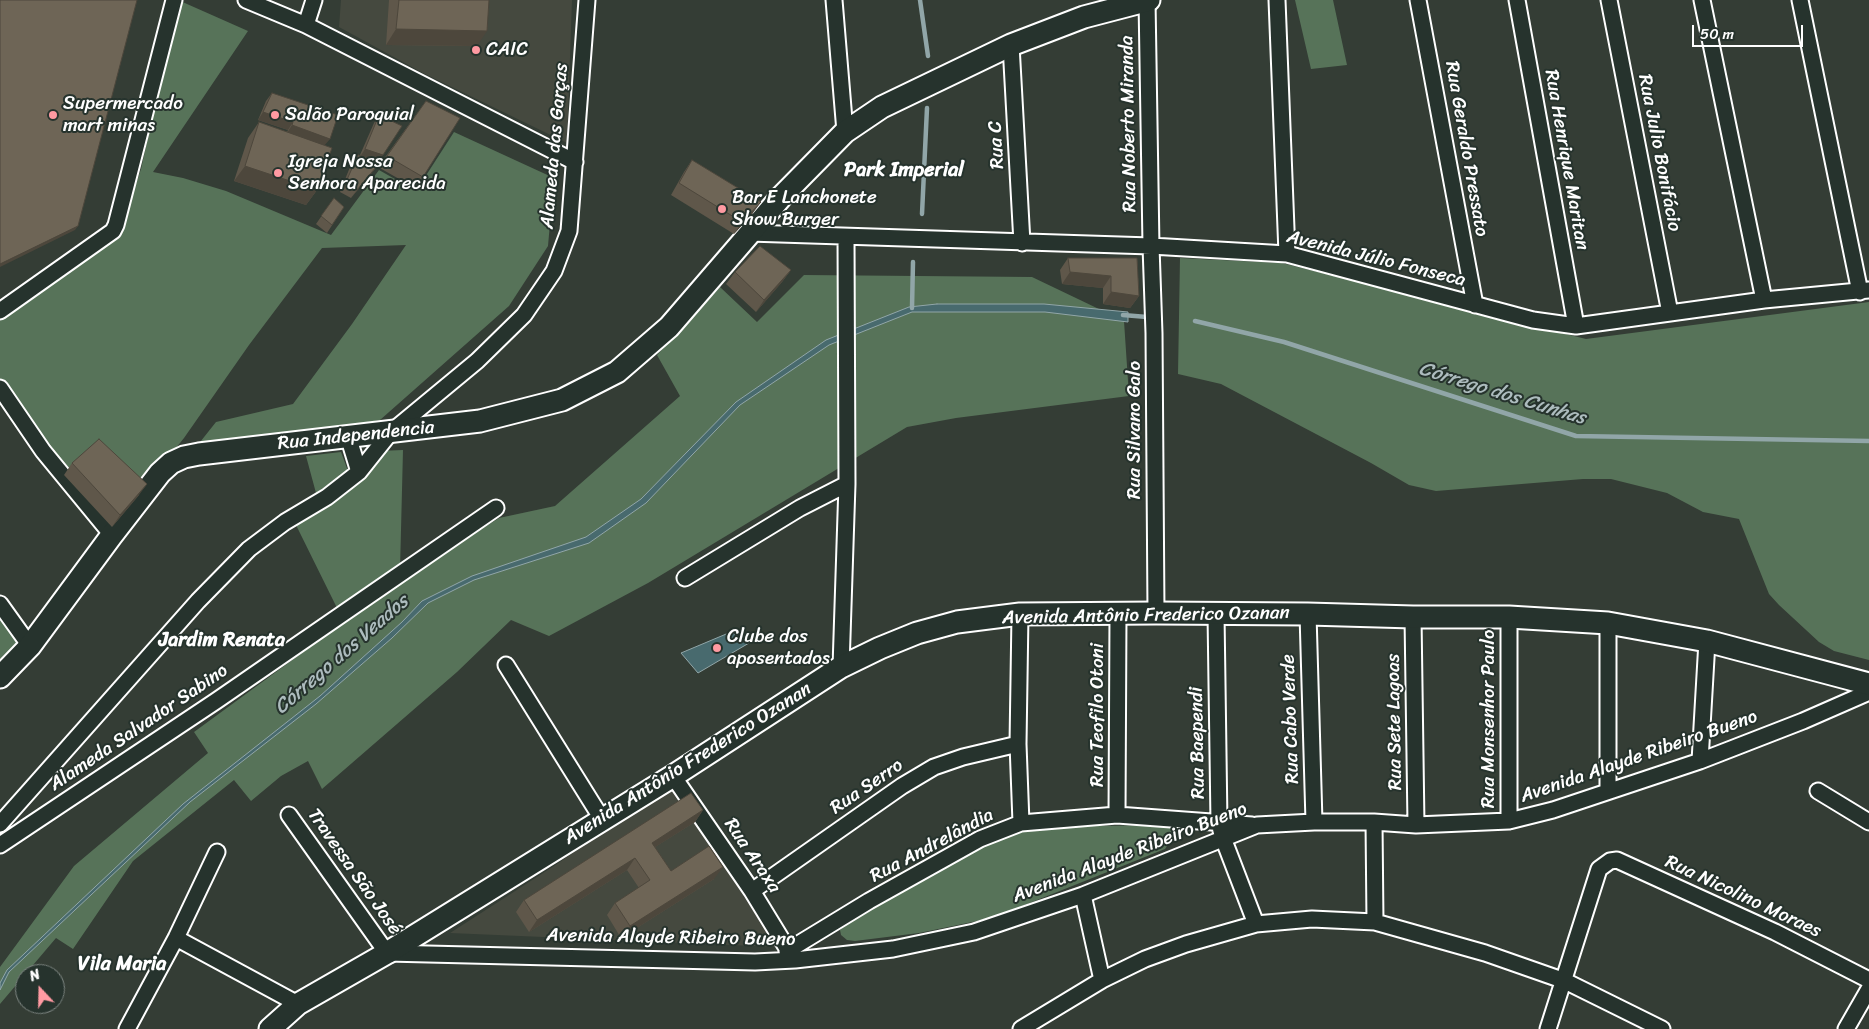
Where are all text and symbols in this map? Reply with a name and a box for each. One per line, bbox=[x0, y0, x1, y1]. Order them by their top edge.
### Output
scale bar bbox=[1694, 15, 1805, 47]
text: 50 m bbox=[1700, 21, 1734, 47]
street label: Rua Noberto Miranda bbox=[1116, 35, 1142, 213]
place label: CAIC bbox=[486, 39, 528, 61]
marker: CAIC bbox=[470, 44, 482, 56]
street label: Rua Geraldo Pressato bbox=[1439, 59, 1493, 239]
street label: Alameda das Garças bbox=[536, 62, 574, 230]
street label: Rua Henrique Maritan bbox=[1539, 68, 1593, 252]
street label: Rua Julio Bonifácio bbox=[1633, 73, 1685, 233]
place label: Supermercado mart minas bbox=[63, 93, 183, 137]
place label: Salão Paroquial bbox=[285, 104, 414, 126]
marker: Supermercado mart minas bbox=[47, 109, 59, 121]
marker: Salão Paroquial bbox=[269, 109, 281, 121]
street label: Rua C bbox=[984, 120, 1010, 170]
place label: Igreja Nossa Senhora Aparecida bbox=[288, 151, 446, 195]
district label: Park Imperial bbox=[844, 159, 964, 183]
marker: Igreja Nossa Senhora Aparecida bbox=[272, 167, 284, 179]
place label: Bar E Lanchonete Show Burger bbox=[732, 187, 877, 231]
marker: Bar E Lanchonete Show Burger bbox=[716, 203, 728, 215]
street label: Avenida Júlio Fonseca bbox=[1284, 226, 1468, 292]
water label: Córrego dos Cunhas bbox=[1416, 357, 1588, 431]
street label: Rua Silvano Galo bbox=[1124, 361, 1146, 499]
street label: Rua Independencia bbox=[276, 416, 436, 456]
water label: Córrego dos Veados bbox=[270, 590, 414, 720]
street label: Avenida Antônio Frederico Ozanan bbox=[1002, 602, 1290, 630]
place label: Clube dos aposentados bbox=[727, 626, 830, 670]
district label: Jardim Renata bbox=[159, 629, 285, 653]
street label: Rua Monsenhor Paulo bbox=[1478, 630, 1500, 808]
marker: Clube dos aposentados bbox=[711, 642, 723, 654]
street label: Rua Teofilo Otoni bbox=[1087, 643, 1109, 787]
street label: Rua Sete Lagoas bbox=[1382, 653, 1408, 791]
street label: Rua Cabo Verde bbox=[1277, 654, 1305, 784]
street label: Alameda Salvador Sabino bbox=[45, 660, 233, 796]
street label: Avenida Antônio Frederico Ozanan bbox=[560, 678, 816, 850]
street label: Rua Baependi bbox=[1186, 687, 1210, 799]
street label: Avenida Alayde Ribeiro Bueno bbox=[1517, 706, 1761, 808]
street label: Rua Serro bbox=[826, 754, 908, 820]
street label: Avenida Alayde Ribeiro Bueno bbox=[1010, 798, 1250, 908]
street label: Travessa São José bbox=[302, 804, 406, 940]
street label: Rua Andrelândia bbox=[866, 804, 998, 888]
street label: Rua Araxa bbox=[719, 814, 785, 898]
street label: Rua Nicolino Moraes bbox=[1661, 851, 1825, 943]
street label: Avenida Alayde Ribeiro Bueno bbox=[546, 924, 796, 952]
district label: Vila Maria bbox=[78, 953, 166, 977]
text: N bbox=[26, 962, 44, 989]
north arrow bbox=[15, 964, 65, 1014]

